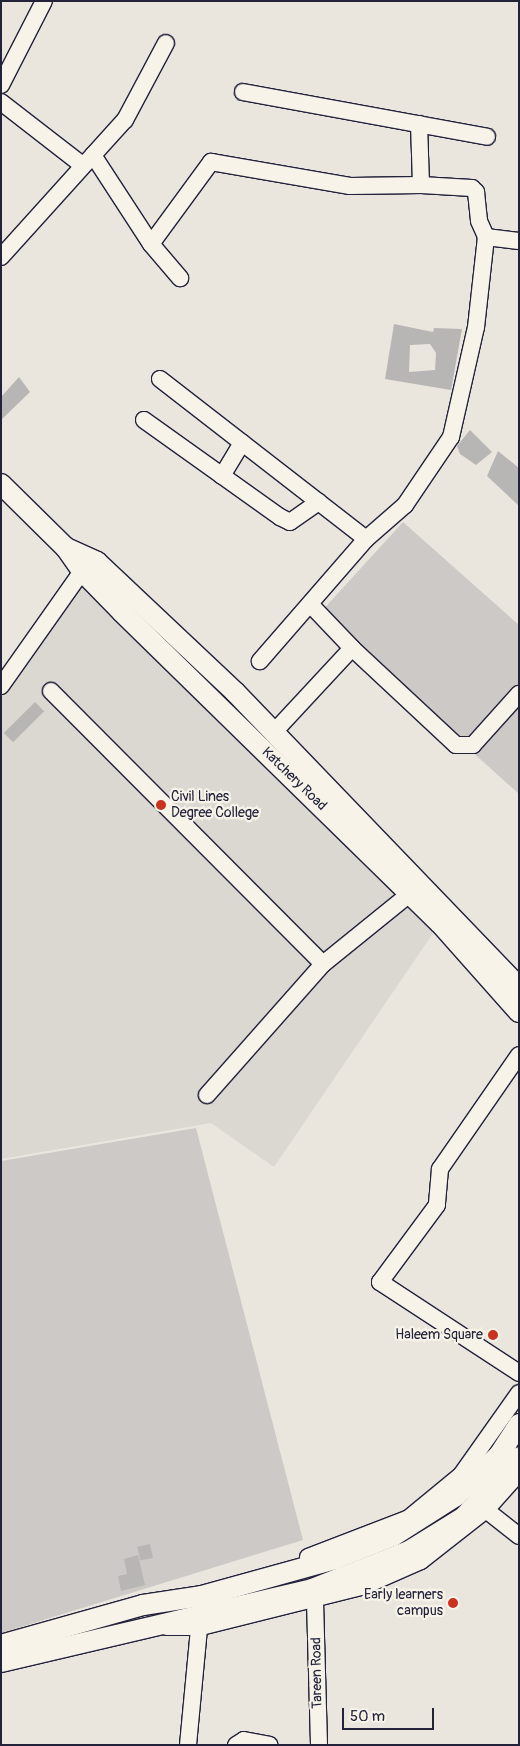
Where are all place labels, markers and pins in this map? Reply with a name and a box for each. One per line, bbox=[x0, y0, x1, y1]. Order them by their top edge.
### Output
place label: Civil Lines Degree College bbox=[171, 789, 259, 822]
marker: Civil Lines Degree College bbox=[155, 799, 167, 811]
place label: Haleem Square bbox=[395, 1327, 483, 1343]
marker: Haleem Square bbox=[487, 1329, 499, 1341]
place label: Early learners campus bbox=[364, 1587, 443, 1620]
marker: Early learners campus bbox=[447, 1597, 459, 1609]

